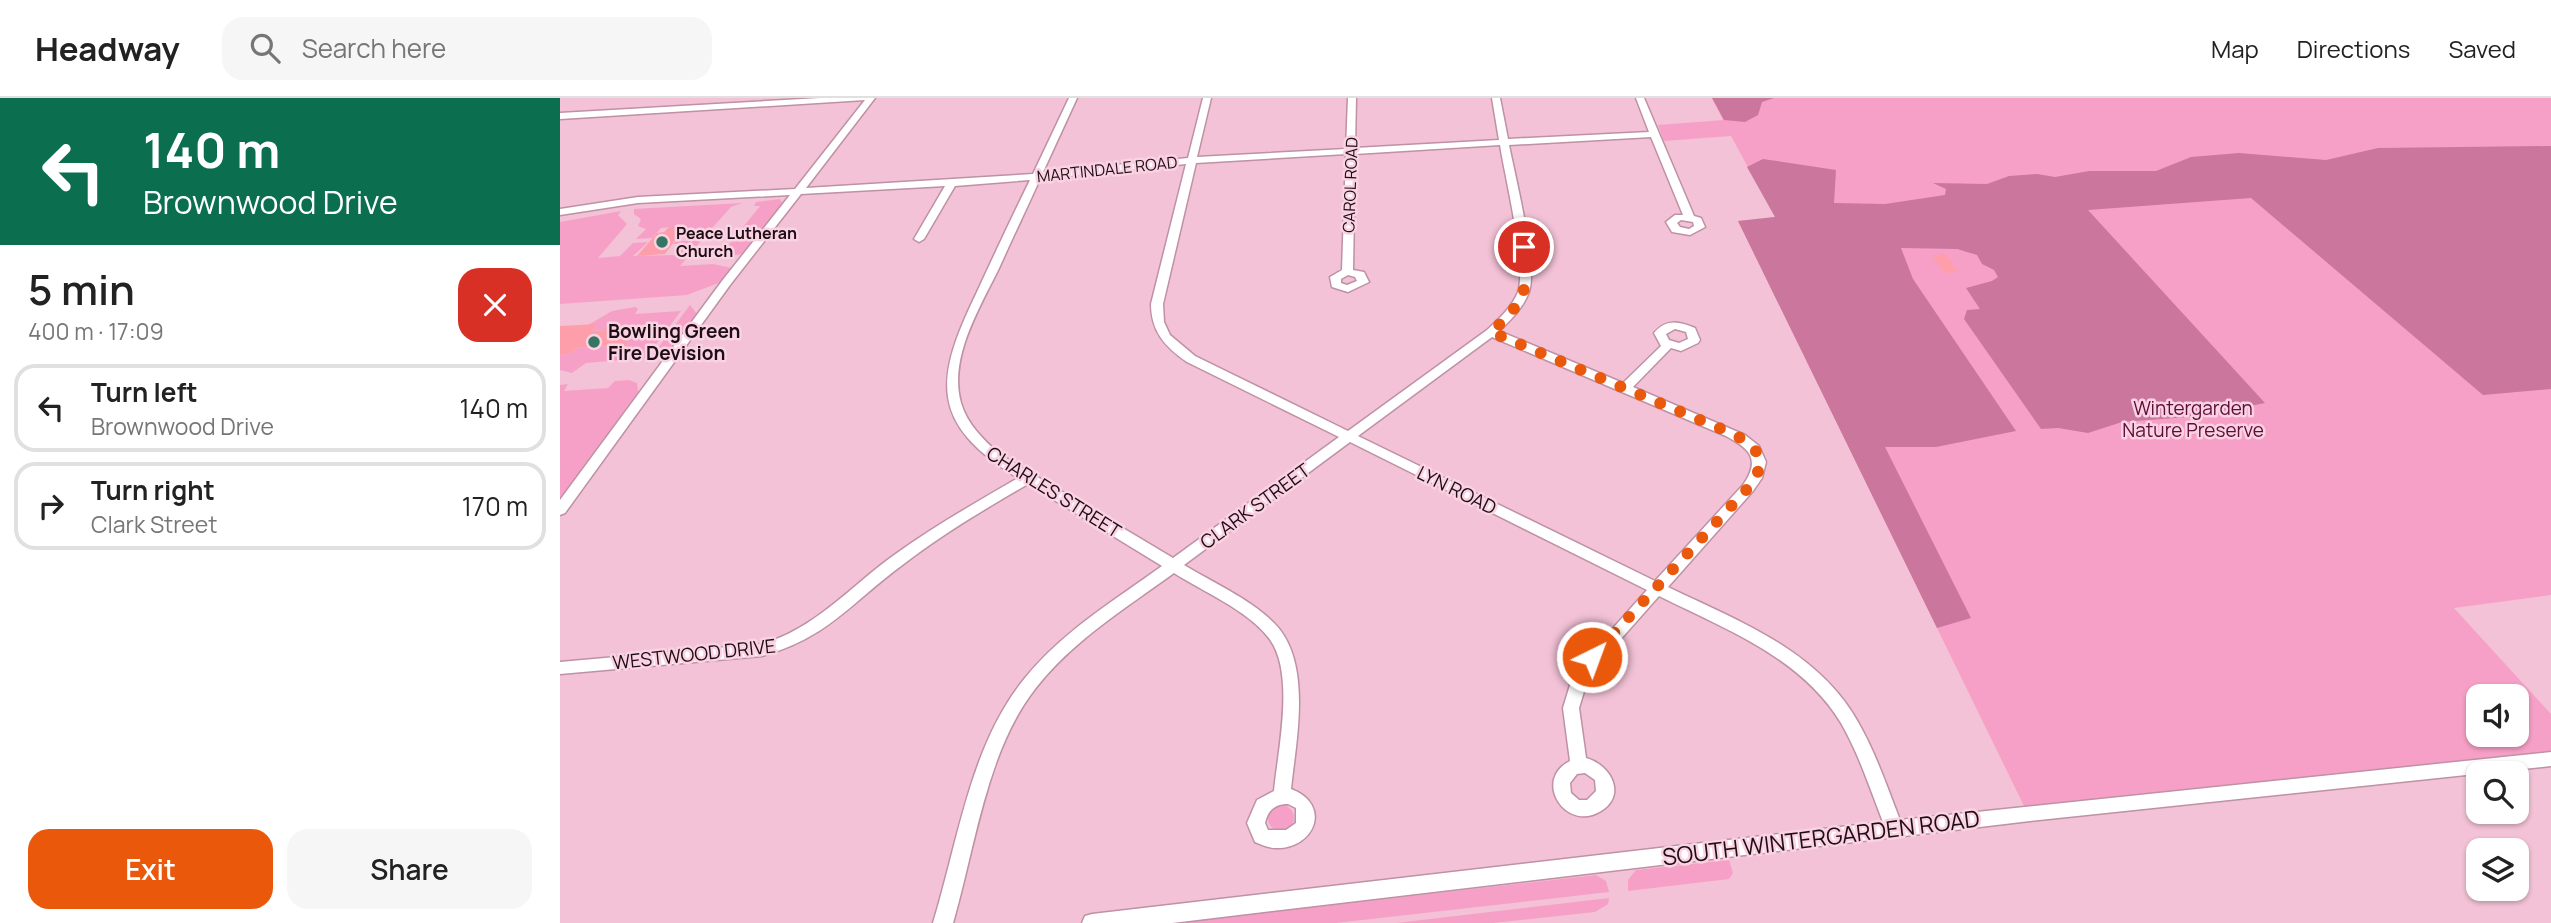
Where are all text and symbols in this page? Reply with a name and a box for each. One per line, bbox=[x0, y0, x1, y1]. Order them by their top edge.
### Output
search box bbox=[222, 17, 712, 80]
text: Headway bbox=[35, 26, 180, 71]
icon: search bbox=[246, 29, 284, 67]
text: Search here bbox=[302, 30, 446, 66]
text: Map bbox=[2211, 32, 2259, 65]
text: Directions bbox=[2297, 32, 2410, 65]
text: Saved bbox=[2448, 32, 2516, 65]
text: 140 m bbox=[143, 116, 280, 183]
icon: left bbox=[28, 126, 119, 217]
street label: CAROL ROAD bbox=[1337, 137, 1363, 233]
street label: MARTINDALE ROAD bbox=[1036, 151, 1179, 187]
text: Brownwood Drive bbox=[143, 180, 398, 224]
pin bbox=[1494, 217, 1554, 277]
place label: Peace Lutheran Church bbox=[676, 222, 797, 262]
icon: arrive bbox=[1505, 228, 1543, 266]
marker: Peace Lutheran Church bbox=[654, 234, 670, 250]
text: 5 min bbox=[28, 260, 135, 318]
button: close bbox=[458, 268, 532, 342]
text: 400 m · 17:09 bbox=[28, 315, 164, 347]
place label: Bowling Green Fire Devision bbox=[608, 318, 740, 366]
marker: Bowling Green Fire Devision bbox=[586, 334, 602, 350]
text: Turn left bbox=[91, 374, 198, 410]
icon: left bbox=[32, 389, 70, 427]
text: 140 m bbox=[459, 390, 528, 426]
park label: Wintergarden Nature Preserve bbox=[2122, 395, 2264, 443]
text: Brownwood Drive bbox=[91, 410, 274, 442]
street label: CHARLES STREET bbox=[982, 440, 1127, 544]
street label: CLARK STREET bbox=[1195, 457, 1316, 555]
street label: LYN ROAD bbox=[1413, 460, 1501, 520]
text: Turn right bbox=[91, 472, 215, 508]
icon: right bbox=[32, 487, 70, 525]
text: 170 m bbox=[462, 488, 528, 524]
text: Clark Street bbox=[91, 508, 217, 540]
position arrow bbox=[1555, 620, 1629, 694]
street label: WESTWOOD DRIVE bbox=[611, 632, 777, 676]
map controls bbox=[2466, 684, 2529, 901]
button: sound bbox=[2466, 684, 2529, 747]
button: search bbox=[2466, 761, 2529, 824]
street label: SOUTH WINTERGARDEN ROAD bbox=[1660, 802, 1981, 872]
button: Exit bbox=[28, 829, 273, 909]
button: Share bbox=[287, 829, 532, 909]
button: layers bbox=[2466, 838, 2529, 901]

